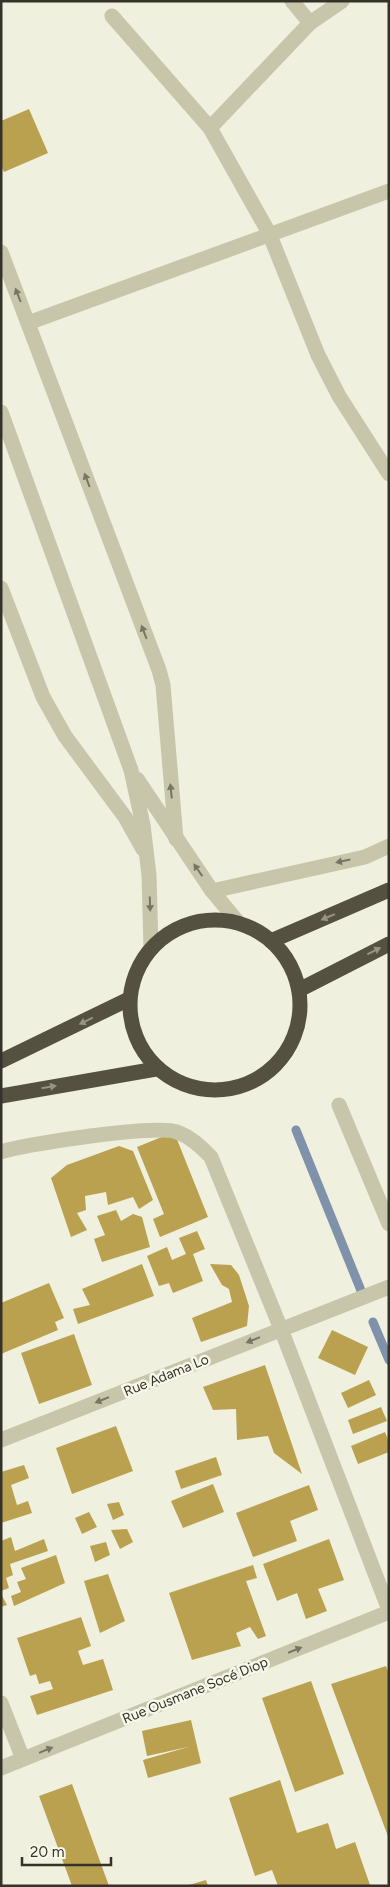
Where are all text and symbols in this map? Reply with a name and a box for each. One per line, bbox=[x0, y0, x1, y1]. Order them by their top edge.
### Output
one-way arrow bbox=[13, 288, 21, 302]
one-way arrow bbox=[83, 472, 90, 487]
one-way arrow bbox=[140, 624, 148, 639]
one-way arrow bbox=[167, 782, 175, 798]
one-way arrow bbox=[334, 858, 350, 866]
one-way arrow bbox=[193, 863, 203, 877]
one-way arrow bbox=[146, 897, 154, 913]
one-way arrow bbox=[321, 913, 335, 921]
one-way arrow bbox=[366, 947, 381, 955]
one-way arrow bbox=[78, 1016, 93, 1025]
one-way arrow bbox=[42, 1083, 58, 1091]
one-way arrow bbox=[245, 1337, 260, 1344]
street label: Rue Adama Lo bbox=[121, 1351, 211, 1400]
one-way arrow bbox=[95, 1397, 109, 1405]
one-way arrow bbox=[288, 1646, 302, 1654]
street label: Rue Ousmane Socé Diop bbox=[120, 1653, 270, 1727]
one-way arrow bbox=[39, 1746, 54, 1753]
scale bar bbox=[22, 1834, 111, 1866]
text: 20 m bbox=[30, 1843, 64, 1861]

